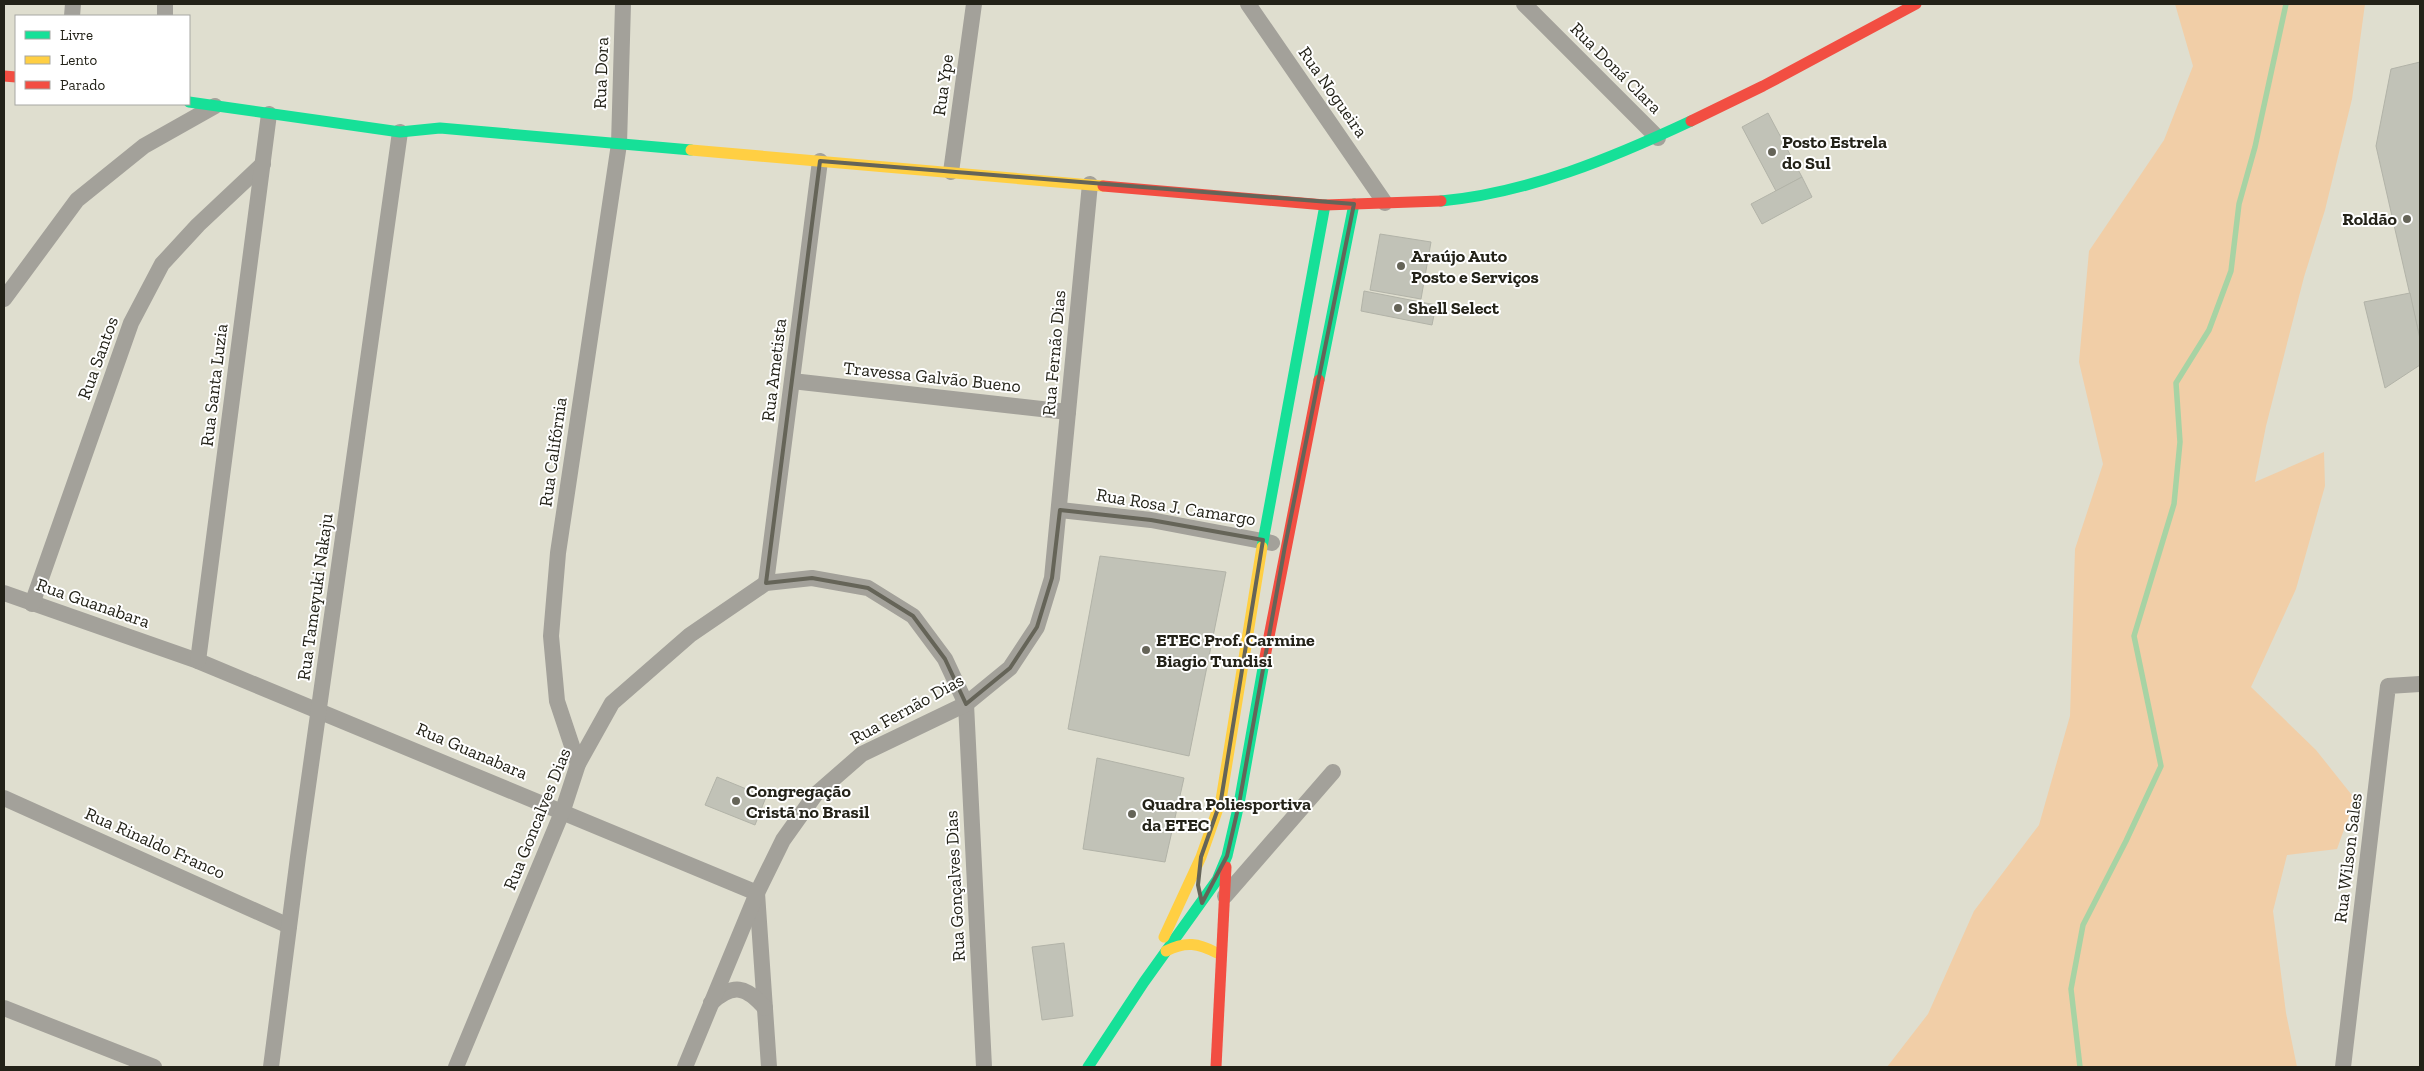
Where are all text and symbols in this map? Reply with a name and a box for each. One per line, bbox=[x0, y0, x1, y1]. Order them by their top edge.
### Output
legend bbox=[15, 15, 190, 105]
street label: Rua Doná Clara bbox=[1566, 18, 1667, 119]
text: Livre bbox=[60, 26, 93, 44]
street label: Rua Dora bbox=[589, 36, 613, 109]
street label: Rua Nogueira bbox=[1294, 42, 1373, 142]
text: Lento bbox=[60, 51, 97, 69]
street label: Rua Ype bbox=[928, 53, 958, 117]
text: Parado bbox=[60, 76, 106, 94]
place label: Posto Estrela do Sul bbox=[1782, 131, 1887, 174]
marker: Posto Estrela do Sul bbox=[1766, 146, 1778, 158]
place label: Roldão bbox=[2342, 208, 2398, 230]
marker: Roldão bbox=[2401, 213, 2413, 225]
place label: Araújo Auto Posto e Serviços bbox=[1411, 245, 1539, 288]
marker: Araújo Auto Posto e Serviços bbox=[1395, 260, 1407, 272]
street label: Rua Fernão Dias bbox=[1038, 289, 1070, 417]
place label: Shell Select bbox=[1408, 297, 1500, 319]
marker: Shell Select bbox=[1392, 302, 1404, 314]
street label: Rua Santos bbox=[73, 314, 123, 402]
street label: Rua Ametista bbox=[757, 317, 791, 423]
street label: Rua Santa Luzia bbox=[196, 322, 233, 448]
street label: Travessa Galvão Bueno bbox=[842, 357, 1022, 397]
street label: Rua Califórnia bbox=[534, 395, 572, 508]
street label: Rua Rosa J. Camargo bbox=[1095, 484, 1257, 530]
street label: Rua Tameyuki Nakaju bbox=[292, 512, 338, 682]
street label: Rua Guanabara bbox=[33, 573, 153, 633]
place label: ETEC Prof. Carmine Biagio Tundisi bbox=[1156, 629, 1315, 672]
marker: ETEC Prof. Carmine Biagio Tundisi bbox=[1140, 644, 1152, 656]
street label: Rua Fernão Dias bbox=[846, 669, 968, 749]
street label: Rua Guanabara bbox=[413, 718, 531, 784]
street label: Rua Goncalves Dias bbox=[498, 745, 576, 893]
place label: Congregação Cristã no Brasil bbox=[746, 780, 869, 823]
street label: Rua Wilson Sales bbox=[2329, 792, 2367, 924]
place label: Quadra Poliesportiva da ETEC bbox=[1142, 793, 1311, 836]
marker: Congregação Cristã no Brasil bbox=[730, 795, 742, 807]
street label: Rua Rinaldo Franco bbox=[81, 802, 229, 884]
marker: Quadra Poliesportiva da ETEC bbox=[1126, 808, 1138, 820]
street label: Rua Gonçalves Dias bbox=[940, 810, 970, 962]

